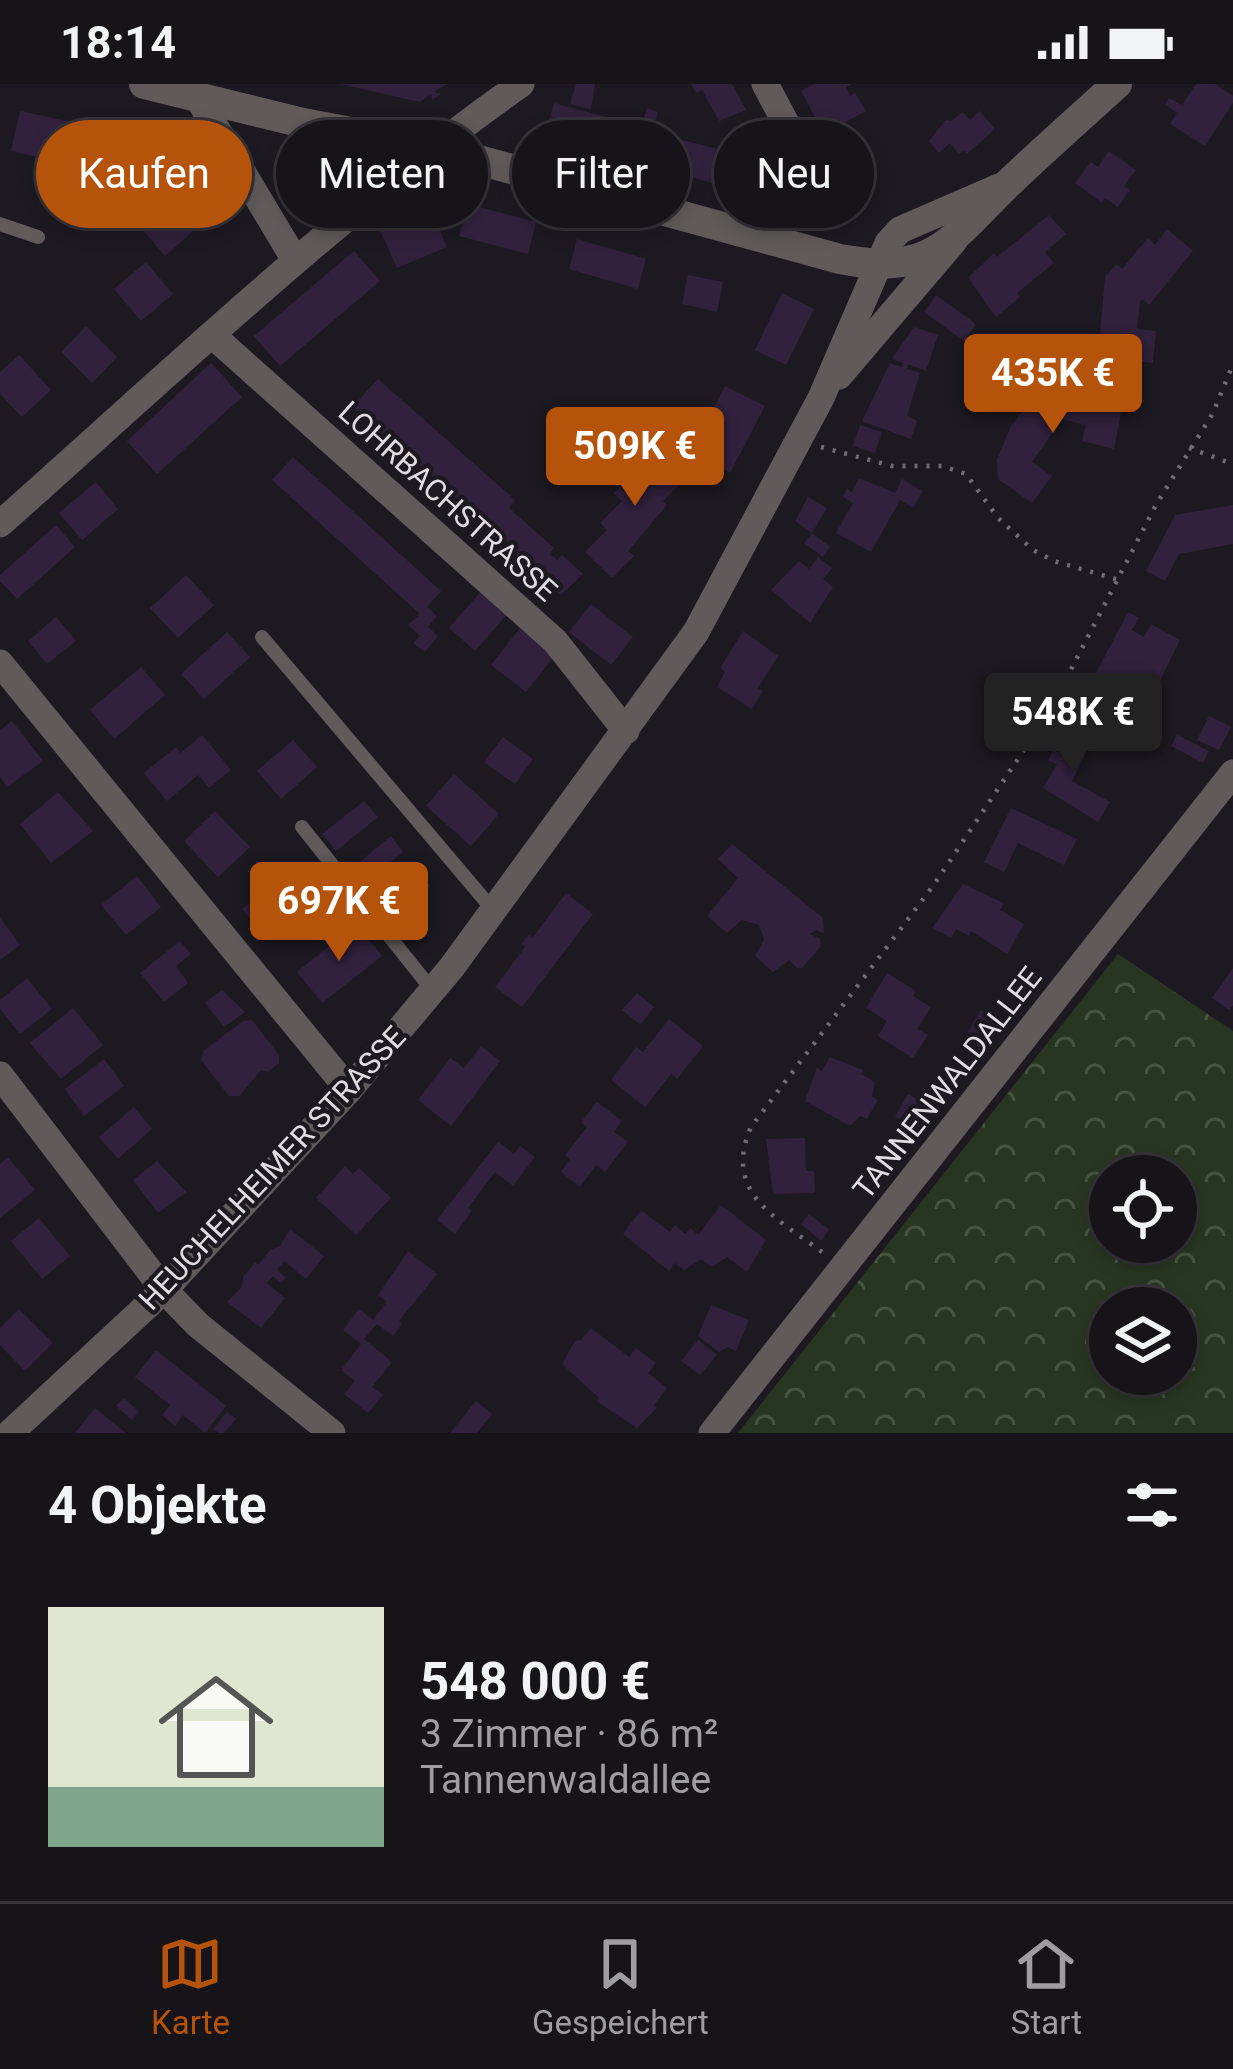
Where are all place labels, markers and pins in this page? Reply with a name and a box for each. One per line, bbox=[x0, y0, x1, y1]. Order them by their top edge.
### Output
pin: 435K € bbox=[955, 334, 1151, 436]
pin: 509K € bbox=[537, 407, 733, 509]
pin: 548K € bbox=[975, 673, 1171, 775]
pin: 697K € bbox=[241, 862, 437, 964]

